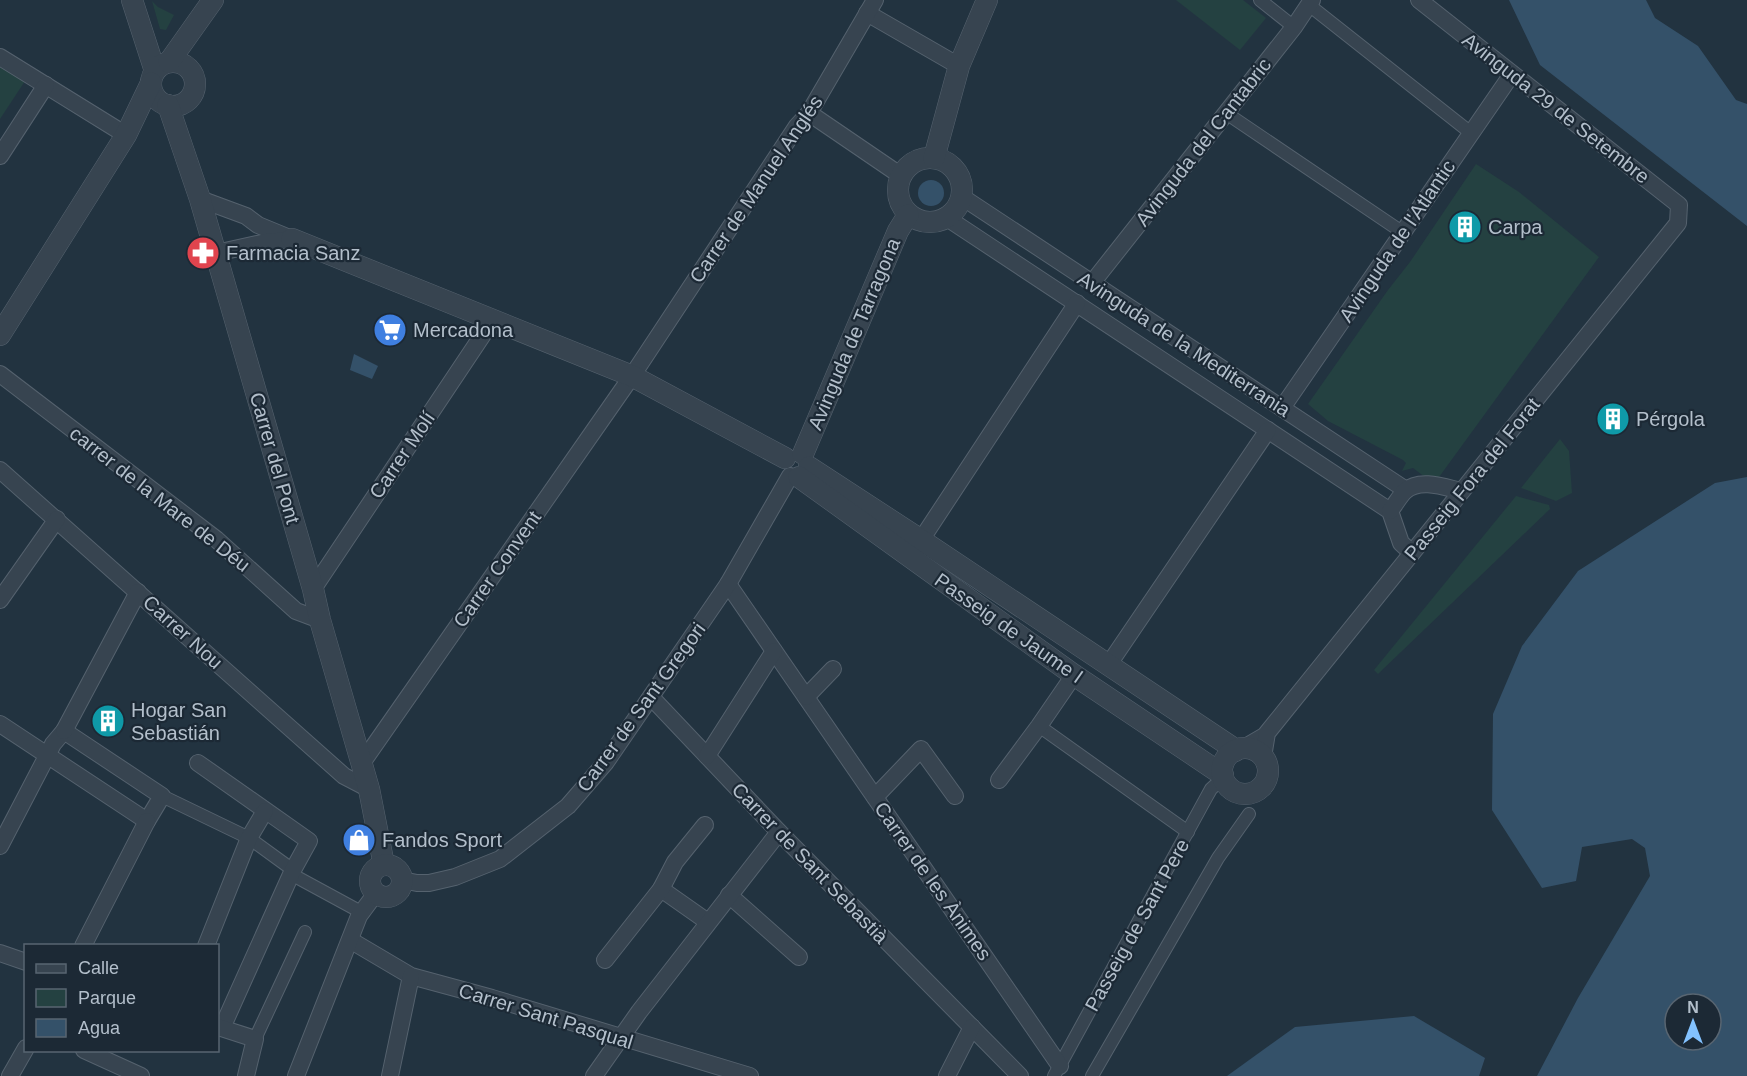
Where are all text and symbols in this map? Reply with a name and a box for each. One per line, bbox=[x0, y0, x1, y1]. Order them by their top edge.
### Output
street label: Avinguda 29 de Setembre bbox=[1458, 28, 1654, 188]
street label: Avinguda del Cantabric bbox=[1131, 54, 1275, 230]
street label: Carrer de Manuel Anglés bbox=[685, 91, 827, 287]
street label: Avinguda de l'Atlantic bbox=[1335, 156, 1459, 326]
building icon: Carpa bbox=[1447, 209, 1483, 245]
place label: Carpa bbox=[1488, 216, 1543, 238]
street label: Avinguda de Tarragona bbox=[804, 234, 905, 433]
pharmacy icon: Farmacia Sanz bbox=[185, 235, 221, 271]
place label: Farmacia Sanz bbox=[226, 242, 361, 264]
street label: Avinguda de la Mediterrania bbox=[1074, 267, 1295, 421]
supermarket icon: Mercadona bbox=[372, 312, 408, 348]
place label: Mercadona bbox=[413, 319, 514, 341]
street label: Carrer del Pont bbox=[246, 390, 304, 527]
street label: Passeig Fora del Forat bbox=[1400, 393, 1544, 565]
building icon: Pérgola bbox=[1595, 401, 1631, 437]
street label: Carrer Molí bbox=[365, 407, 439, 503]
place label: Pérgola bbox=[1636, 408, 1706, 430]
street label: carrer de la Mare de Déu bbox=[66, 422, 254, 576]
street label: Carrer Convent bbox=[449, 506, 545, 631]
street label: Passeig de Jaume I bbox=[931, 569, 1087, 687]
street label: Carrer Nou bbox=[139, 591, 227, 673]
street label: Carrer de Sant Gregori bbox=[572, 618, 710, 796]
place label: Hogar San Sebastián bbox=[131, 699, 227, 744]
building icon: Hogar San Sebastián bbox=[90, 703, 126, 739]
street label: Carrer de Sant Sebastià bbox=[728, 778, 893, 948]
street label: Carrer de les Ànimes bbox=[870, 798, 996, 964]
shop icon: Fandos Sport bbox=[341, 822, 377, 858]
place label: Fandos Sport bbox=[382, 829, 503, 851]
street label: Passeig de Sant Pere bbox=[1080, 835, 1194, 1015]
legend bbox=[24, 944, 219, 1052]
text: Calle bbox=[78, 958, 119, 978]
street label: Carrer Sant Pasqual bbox=[456, 979, 636, 1053]
text: Parque bbox=[78, 988, 136, 1008]
north arrow bbox=[1663, 992, 1723, 1052]
text: N bbox=[1687, 999, 1699, 1016]
text: Agua bbox=[78, 1018, 121, 1038]

